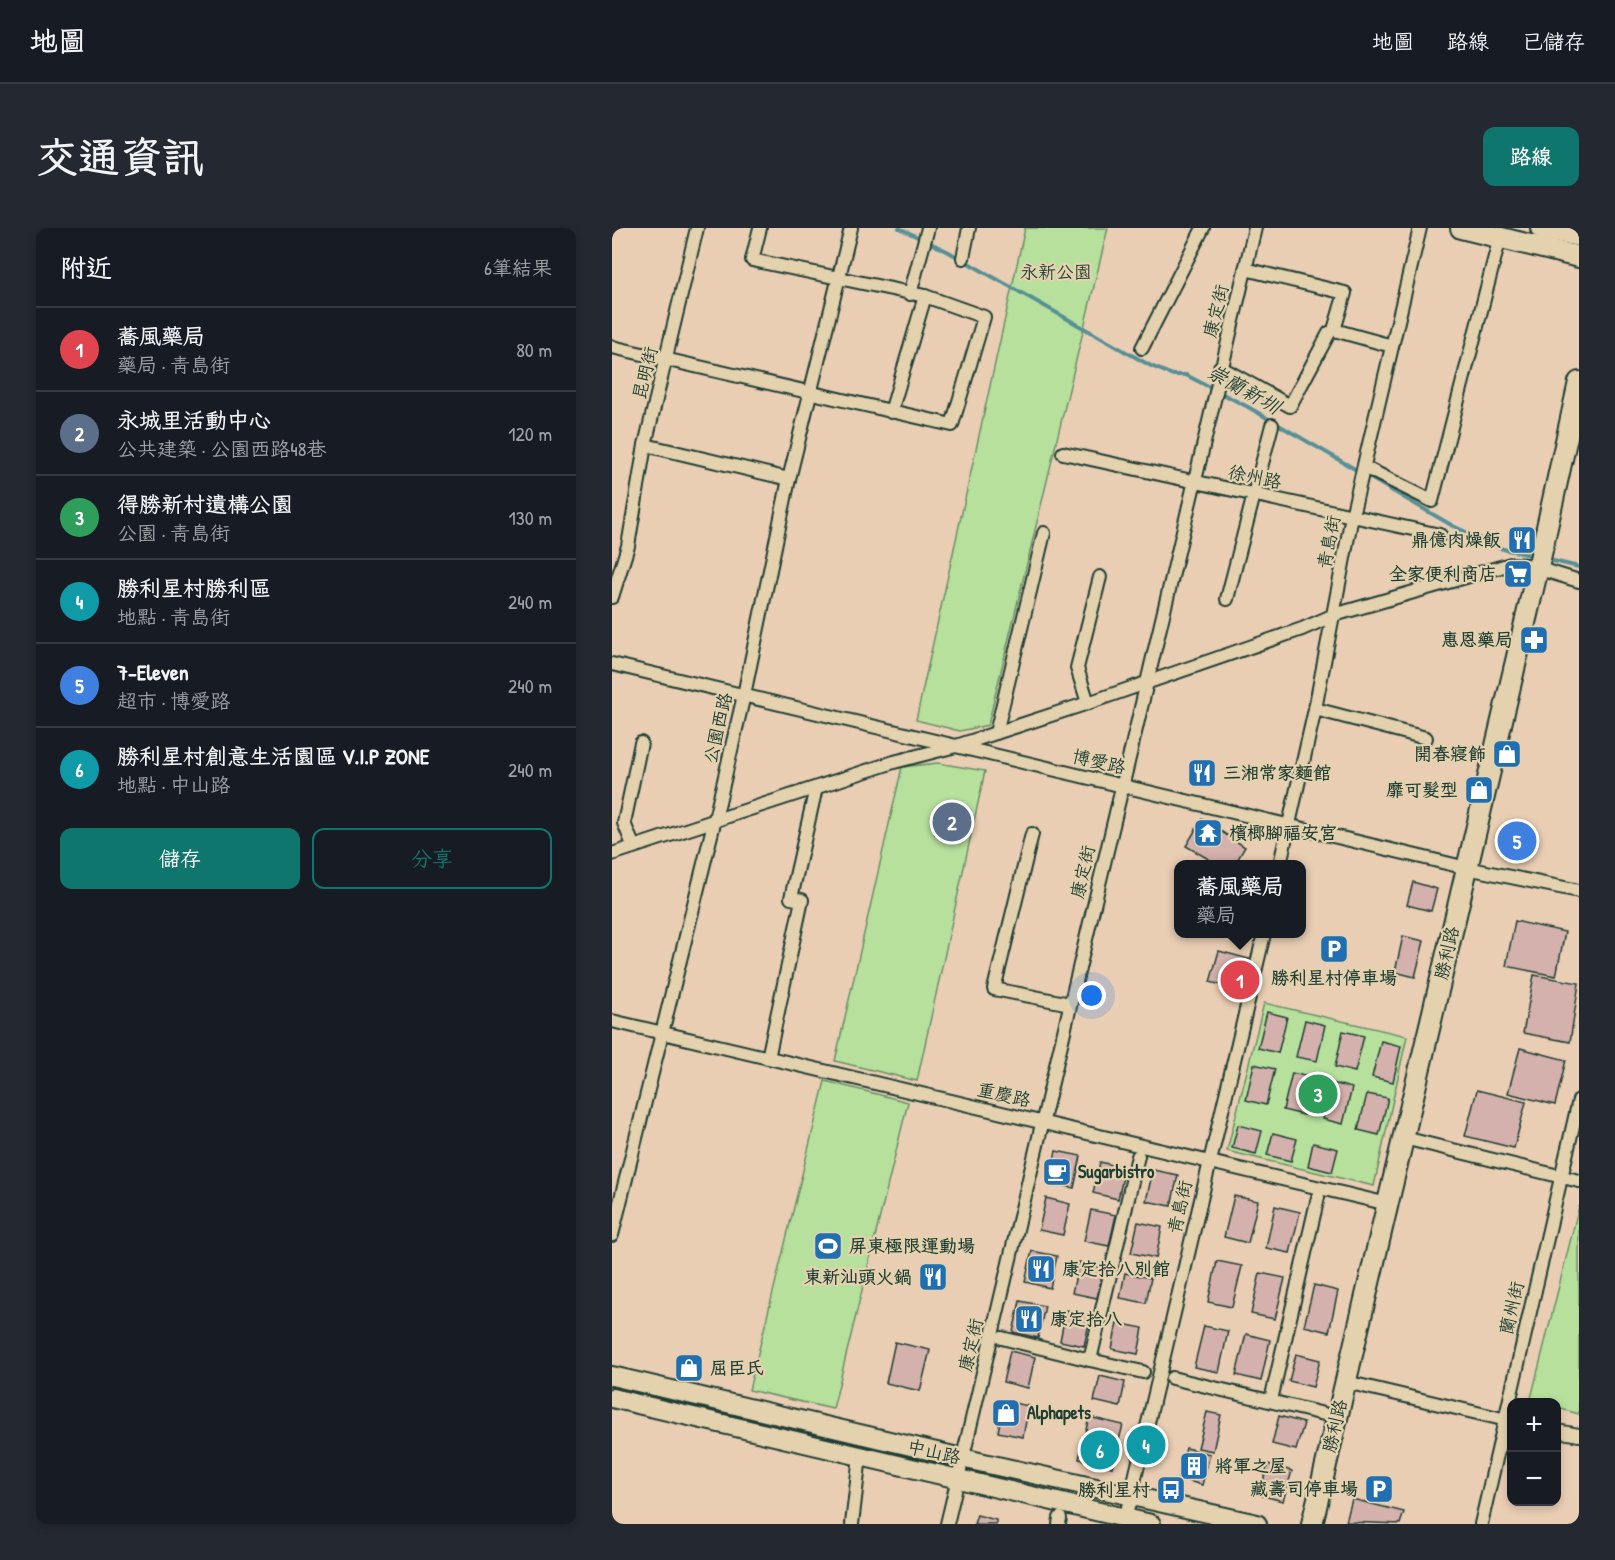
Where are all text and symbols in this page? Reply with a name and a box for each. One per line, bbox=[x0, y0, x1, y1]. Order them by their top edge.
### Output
text: 地圖 bbox=[30, 22, 86, 60]
text: 地圖 bbox=[1372, 27, 1414, 56]
text: 路線 bbox=[1447, 27, 1489, 56]
text: 已儲存 bbox=[1522, 27, 1585, 56]
button: 路線 bbox=[1483, 127, 1579, 186]
text: 交通資訊 bbox=[36, 128, 204, 185]
text: 附近 bbox=[60, 250, 112, 285]
text: 6筆結果 bbox=[484, 254, 552, 281]
park label: 永新公園 bbox=[1020, 259, 1092, 284]
street label: 康定街 bbox=[1197, 282, 1234, 340]
text: 蕎風藥局 bbox=[117, 321, 205, 351]
text: 1 bbox=[76, 336, 83, 363]
text: 80 m bbox=[516, 336, 552, 363]
street label: 昆明街 bbox=[626, 344, 663, 402]
text: 藥局 · 青島街 bbox=[117, 351, 230, 378]
water label: 崇蘭新圳 bbox=[1203, 357, 1288, 421]
text: 永城里活動中心 bbox=[117, 405, 271, 435]
text: 2 bbox=[75, 420, 84, 447]
text: 120 m bbox=[508, 420, 552, 447]
text: 公共建築 · 公園西路48巷 bbox=[117, 435, 326, 462]
street label: 徐州路 bbox=[1226, 459, 1284, 494]
text: 得勝新村遺構公園 bbox=[117, 489, 293, 519]
text: 3 bbox=[75, 504, 84, 531]
text: 130 m bbox=[509, 504, 552, 531]
street label: 青島街 bbox=[1311, 513, 1346, 571]
text: 公園 · 青島街 bbox=[117, 519, 230, 546]
restaurant icon: 鼎億肉燥飯 bbox=[1506, 524, 1538, 556]
place label: 鼎億肉燥飯 bbox=[1411, 527, 1501, 552]
supermarket icon: 全家便利商店 bbox=[1502, 558, 1534, 590]
place label: 全家便利商店 bbox=[1389, 561, 1497, 586]
text: 勝利星村勝利區 bbox=[117, 573, 271, 603]
text: 4 bbox=[76, 588, 83, 615]
text: 240 m bbox=[508, 588, 552, 615]
text: 地點 · 青島街 bbox=[117, 603, 230, 630]
pharmacy icon: 惠恩藥局 bbox=[1518, 624, 1550, 656]
place label: 惠恩藥局 bbox=[1441, 627, 1513, 652]
text: 7-Eleven bbox=[117, 657, 189, 687]
text: 5 bbox=[75, 672, 84, 699]
text: 240 m bbox=[508, 672, 552, 699]
text: 超市 · 博愛路 bbox=[117, 687, 230, 714]
street label: 公園西路 bbox=[697, 690, 738, 766]
shop icon: 開春寢飾 bbox=[1491, 738, 1523, 770]
text: 勝利星村創意生活園區 V.I.P ZONE bbox=[117, 741, 429, 771]
place label: 開春寢飾 bbox=[1414, 741, 1486, 766]
street label: 博愛路 bbox=[1070, 743, 1128, 780]
text: 6 bbox=[76, 756, 83, 783]
text: 240 m bbox=[508, 756, 552, 783]
restaurant icon: 三湘常家麵館 bbox=[1186, 757, 1218, 789]
place label: 三湘常家麵館 bbox=[1223, 760, 1331, 785]
text: 地點 · 中山路 bbox=[117, 771, 230, 798]
shop icon: 靡可髮型 bbox=[1463, 774, 1495, 806]
place label: 靡可髮型 bbox=[1386, 777, 1458, 802]
pin: 2 bbox=[932, 800, 972, 844]
temple icon: 檳榔腳福安宮 bbox=[1192, 817, 1224, 849]
pin: 5 bbox=[1498, 818, 1536, 864]
place label: 檳榔腳福安宮 bbox=[1229, 820, 1337, 845]
button: 儲存 bbox=[60, 828, 300, 889]
button: 分享 bbox=[312, 828, 552, 889]
street label: 康定街 bbox=[1064, 843, 1101, 901]
popup bbox=[1174, 860, 1306, 938]
text: 蕎風藥局 bbox=[1196, 871, 1284, 901]
text: 藥局 bbox=[1196, 901, 1236, 928]
street label: 勝利路 bbox=[1428, 924, 1465, 982]
parking icon: 勝利星村停車場 bbox=[1318, 933, 1350, 965]
pin: 1 bbox=[1220, 958, 1260, 1002]
place label: 勝利星村停車場 bbox=[1271, 965, 1397, 990]
your location bbox=[1077, 981, 1106, 1010]
pin: 3 bbox=[1298, 1072, 1338, 1116]
street label: 重慶路 bbox=[975, 1076, 1033, 1113]
cafe icon: Sugarbistro bbox=[1041, 1156, 1073, 1188]
place label: Sugarbistro bbox=[1078, 1159, 1155, 1185]
street label: 青島街 bbox=[1161, 1178, 1198, 1236]
sports icon: 屏東極限運動場 bbox=[812, 1230, 844, 1262]
place label: 屏東極限運動場 bbox=[849, 1233, 975, 1258]
restaurant icon: 康定拾八別館 bbox=[1025, 1253, 1057, 1285]
place label: 康定拾八別館 bbox=[1062, 1256, 1170, 1281]
restaurant icon: 東新汕頭火鍋 bbox=[917, 1261, 949, 1293]
place label: 東新汕頭火鍋 bbox=[804, 1264, 912, 1289]
street label: 蘭州街 bbox=[1493, 1279, 1530, 1337]
restaurant icon: 康定拾八 bbox=[1013, 1303, 1045, 1335]
place label: 康定拾八 bbox=[1050, 1306, 1122, 1331]
street label: 康定街 bbox=[952, 1316, 989, 1374]
shop icon: 屈臣氏 bbox=[673, 1352, 705, 1384]
place label: 屈臣氏 bbox=[710, 1355, 764, 1380]
shop icon: Alphapets bbox=[990, 1397, 1022, 1429]
street label: 勝利路 bbox=[1316, 1397, 1353, 1455]
map controls bbox=[1507, 1398, 1561, 1506]
button: + bbox=[1507, 1398, 1561, 1452]
place label: Alphapets bbox=[1027, 1400, 1091, 1426]
pin: 4 bbox=[1126, 1422, 1166, 1468]
pin: 6 bbox=[1080, 1428, 1120, 1472]
street label: 中山路 bbox=[905, 1433, 963, 1470]
building icon: 將軍之屋 bbox=[1178, 1450, 1210, 1482]
button: − bbox=[1507, 1452, 1561, 1506]
place label: 將軍之屋 bbox=[1215, 1453, 1287, 1478]
parking icon: 藏壽司停車場 bbox=[1363, 1473, 1395, 1505]
bus stop icon: 勝利星村 bbox=[1155, 1474, 1187, 1506]
place label: 藏壽司停車場 bbox=[1250, 1476, 1358, 1501]
place label: 勝利星村 bbox=[1078, 1477, 1150, 1502]

